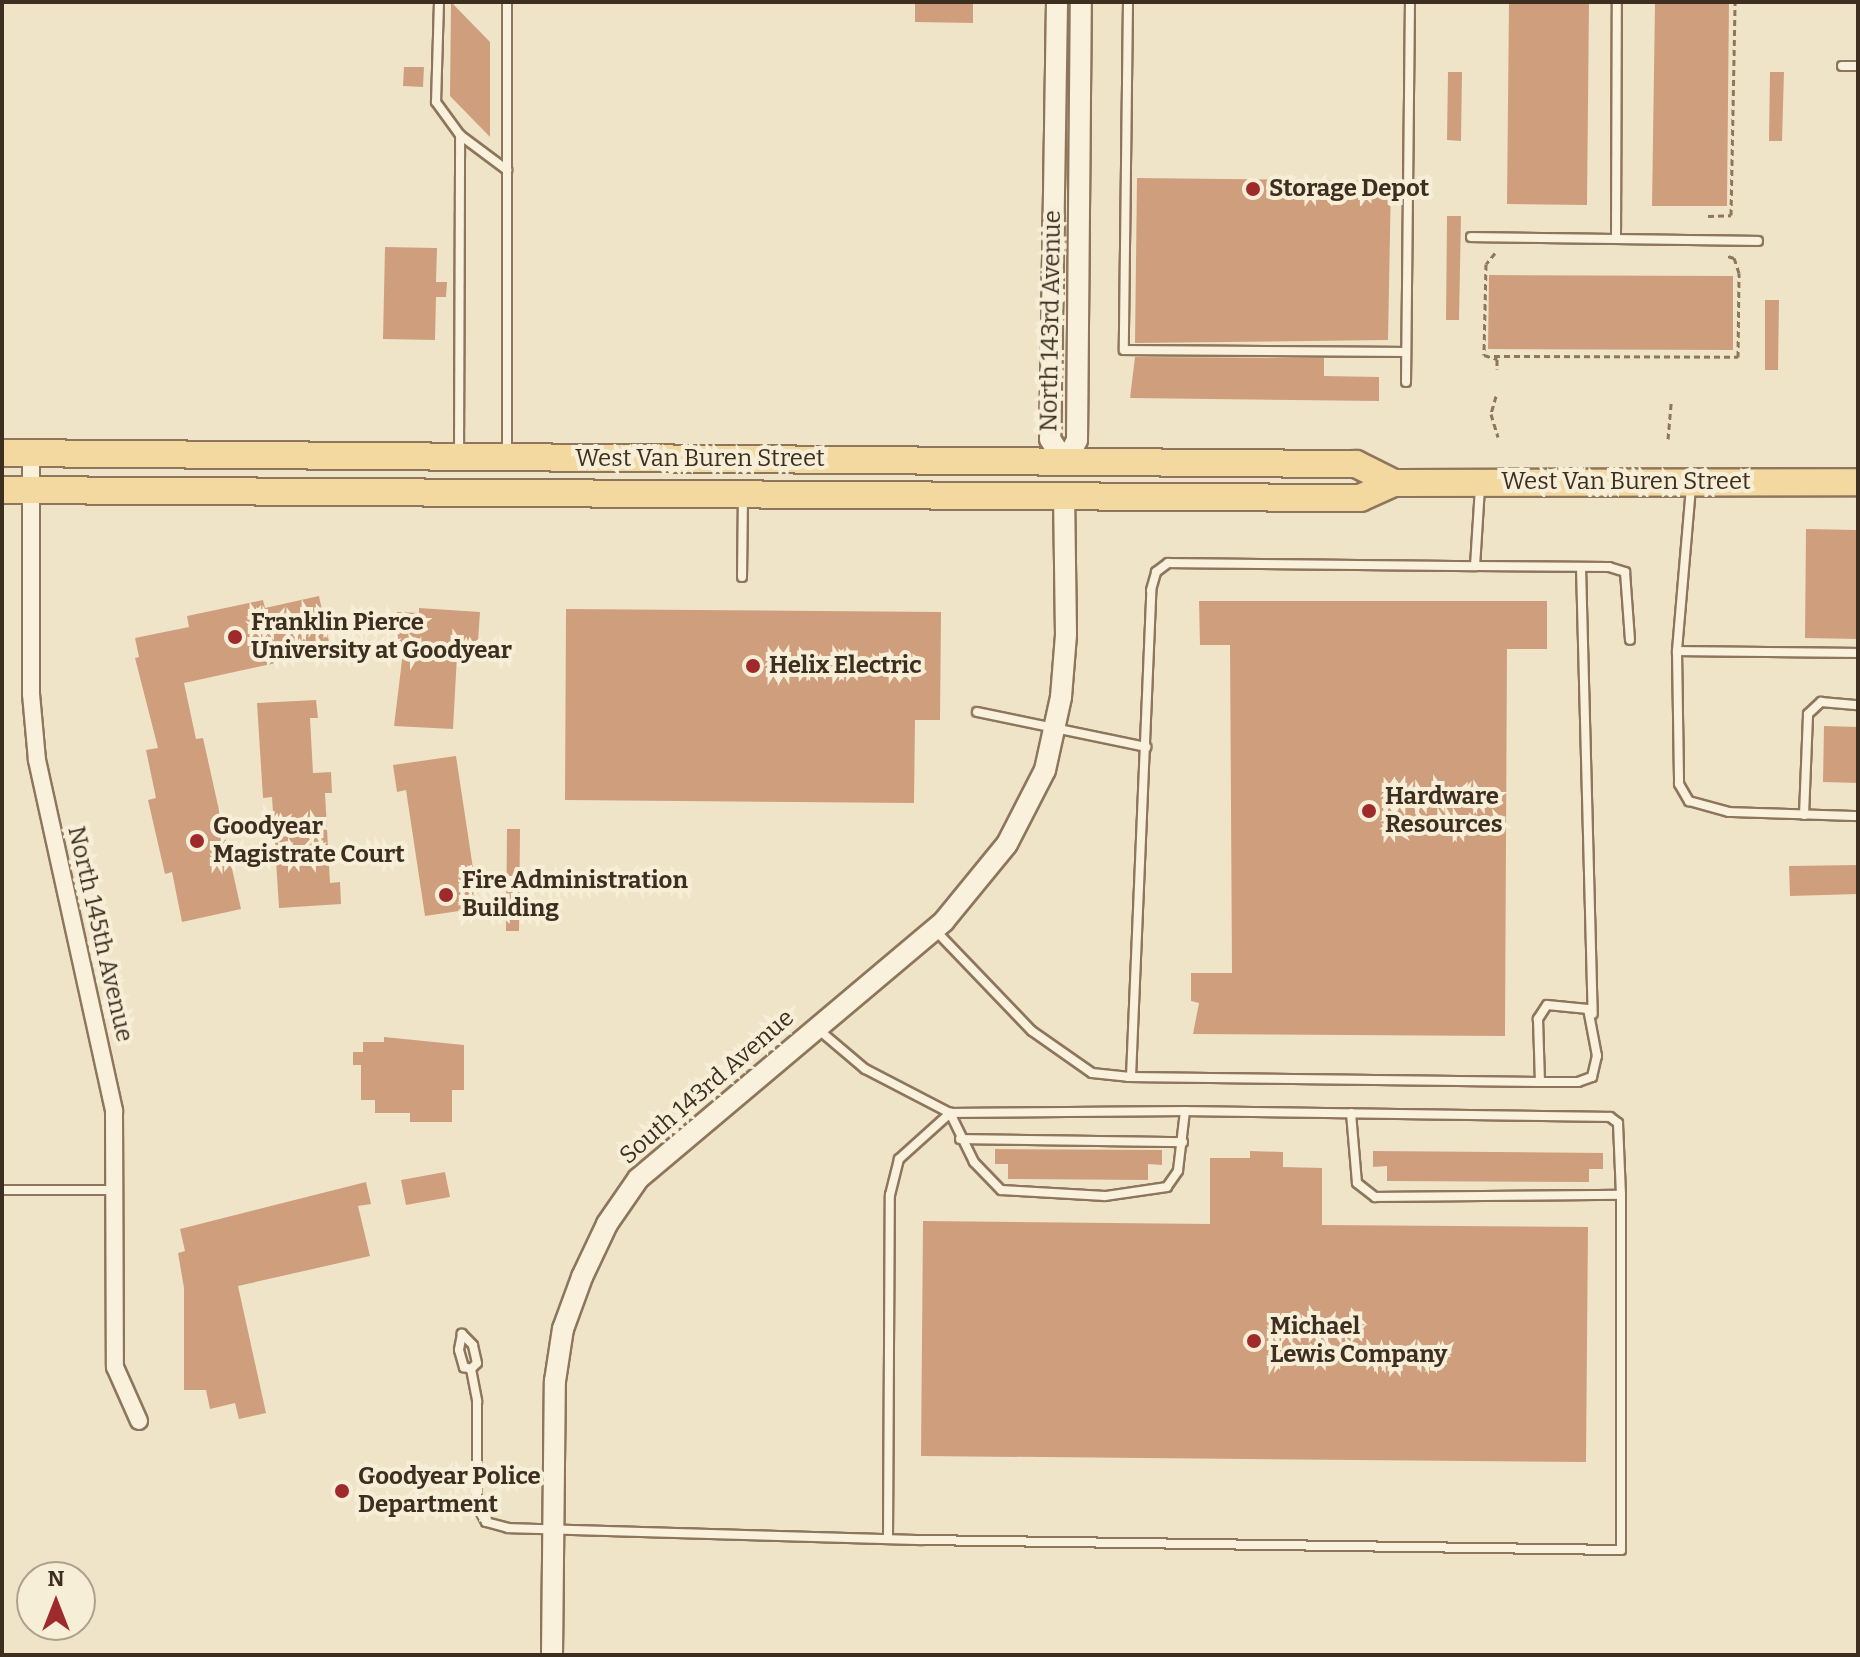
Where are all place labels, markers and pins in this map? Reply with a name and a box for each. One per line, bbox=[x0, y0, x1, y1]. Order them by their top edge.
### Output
place label: Storage Depot bbox=[1269, 175, 1429, 203]
marker: Storage Depot bbox=[1244, 180, 1262, 198]
place label: Franklin Pierce University at Goodyear bbox=[251, 609, 512, 665]
marker: Franklin Pierce University at Goodyear bbox=[226, 628, 244, 646]
place label: Helix Electric bbox=[769, 652, 922, 680]
marker: Helix Electric bbox=[744, 657, 762, 675]
place label: Hardware Resources bbox=[1385, 783, 1502, 839]
marker: Hardware Resources bbox=[1360, 802, 1378, 820]
place label: Goodyear Magistrate Court bbox=[213, 813, 405, 869]
marker: Goodyear Magistrate Court bbox=[188, 832, 206, 850]
place label: Fire Administration Building bbox=[462, 867, 688, 923]
marker: Fire Administration Building bbox=[437, 886, 455, 904]
place label: Michael Lewis Company bbox=[1270, 1313, 1447, 1369]
marker: Michael Lewis Company bbox=[1245, 1332, 1263, 1350]
place label: Goodyear Police Department bbox=[358, 1463, 541, 1519]
marker: Goodyear Police Department bbox=[333, 1482, 351, 1500]

